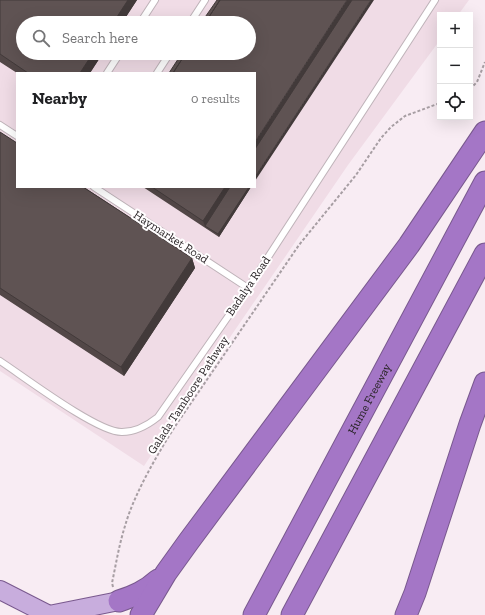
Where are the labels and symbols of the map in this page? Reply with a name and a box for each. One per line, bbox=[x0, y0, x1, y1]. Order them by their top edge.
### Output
street label: Haymarket Road bbox=[131, 208, 211, 267]
street label: Badalya Road bbox=[223, 253, 273, 318]
street label: Galada Tamboore Pathway bbox=[145, 333, 232, 457]
street label: Hume Freeway bbox=[345, 360, 394, 437]

